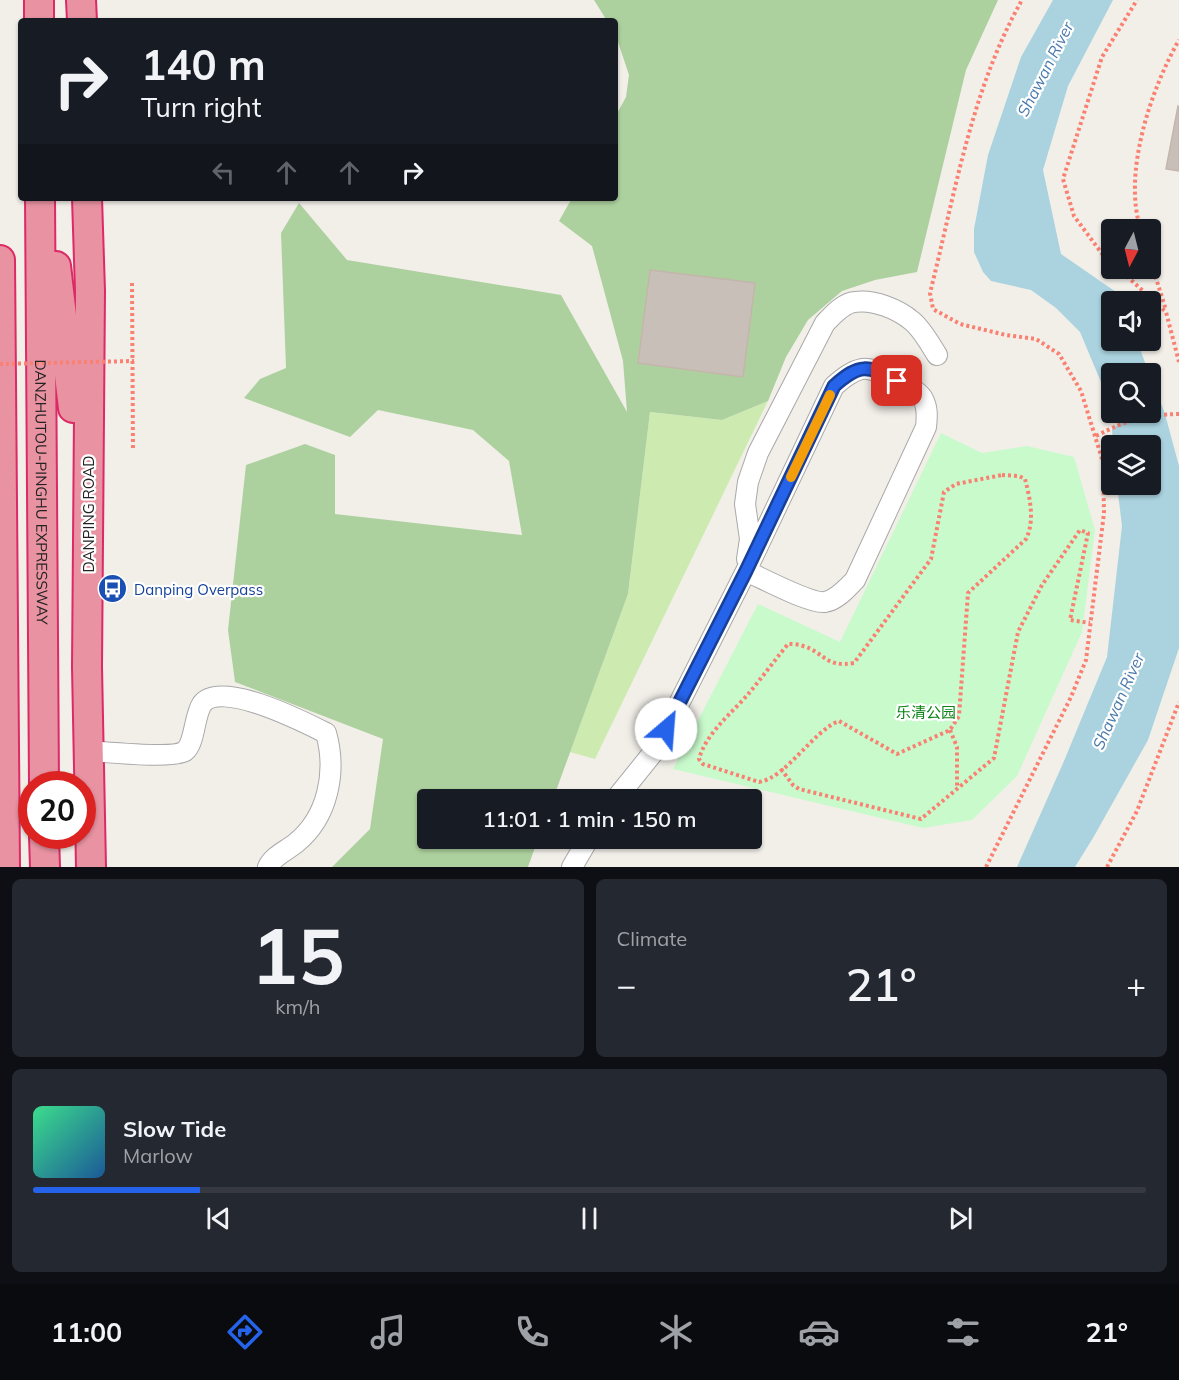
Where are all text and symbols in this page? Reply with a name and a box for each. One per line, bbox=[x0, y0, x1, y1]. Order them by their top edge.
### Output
water label: Shawan River bbox=[1013, 17, 1078, 120]
text: 140 m bbox=[141, 38, 266, 91]
icon: right bbox=[42, 42, 120, 120]
text: Turn right bbox=[141, 90, 261, 124]
icon: left bbox=[207, 156, 240, 189]
icon: ahead bbox=[270, 156, 303, 189]
icon: ahead bbox=[333, 156, 366, 189]
icon: right bbox=[396, 156, 429, 189]
north arrow bbox=[1101, 219, 1161, 279]
map controls bbox=[1101, 219, 1161, 495]
button: sound bbox=[1101, 291, 1161, 351]
pin bbox=[871, 355, 922, 406]
street label: DANZHUTOU-PINGHU EXPRESSWAY bbox=[32, 359, 52, 626]
button: search bbox=[1101, 363, 1161, 423]
icon: arrive bbox=[880, 364, 913, 397]
button: layers bbox=[1101, 435, 1161, 495]
street label: DANPING ROAD bbox=[79, 456, 98, 572]
bus stop icon: Danping Overpass bbox=[97, 573, 129, 605]
place label: Danping Overpass bbox=[134, 580, 263, 599]
water label: Shawan River bbox=[1088, 649, 1149, 752]
position arrow bbox=[634, 697, 698, 761]
park label: 乐清公园 bbox=[896, 703, 956, 722]
speed limit sign: 20 bbox=[18, 771, 96, 849]
text: 11:01 · 1 min · 150 m bbox=[482, 805, 697, 833]
text: 15 bbox=[251, 906, 345, 1004]
text: Climate bbox=[617, 926, 687, 951]
text: 21° bbox=[846, 956, 917, 1012]
text: − bbox=[617, 964, 636, 1005]
text: + bbox=[1126, 964, 1146, 1005]
text: km/h bbox=[275, 994, 320, 1019]
text: Slow Tide bbox=[123, 1115, 226, 1143]
text: Marlow bbox=[123, 1143, 193, 1168]
icon: previous bbox=[202, 1202, 235, 1235]
icon: pause bbox=[573, 1202, 606, 1235]
icon: next bbox=[944, 1202, 977, 1235]
icon: directions bbox=[224, 1311, 266, 1353]
icon: music bbox=[367, 1311, 409, 1353]
icon: phone bbox=[511, 1311, 553, 1353]
icon: climate bbox=[655, 1311, 697, 1353]
icon: car bbox=[798, 1311, 840, 1353]
icon: filters bbox=[942, 1311, 984, 1353]
text: 11:00 bbox=[51, 1315, 122, 1349]
text: 21° bbox=[1085, 1315, 1128, 1349]

